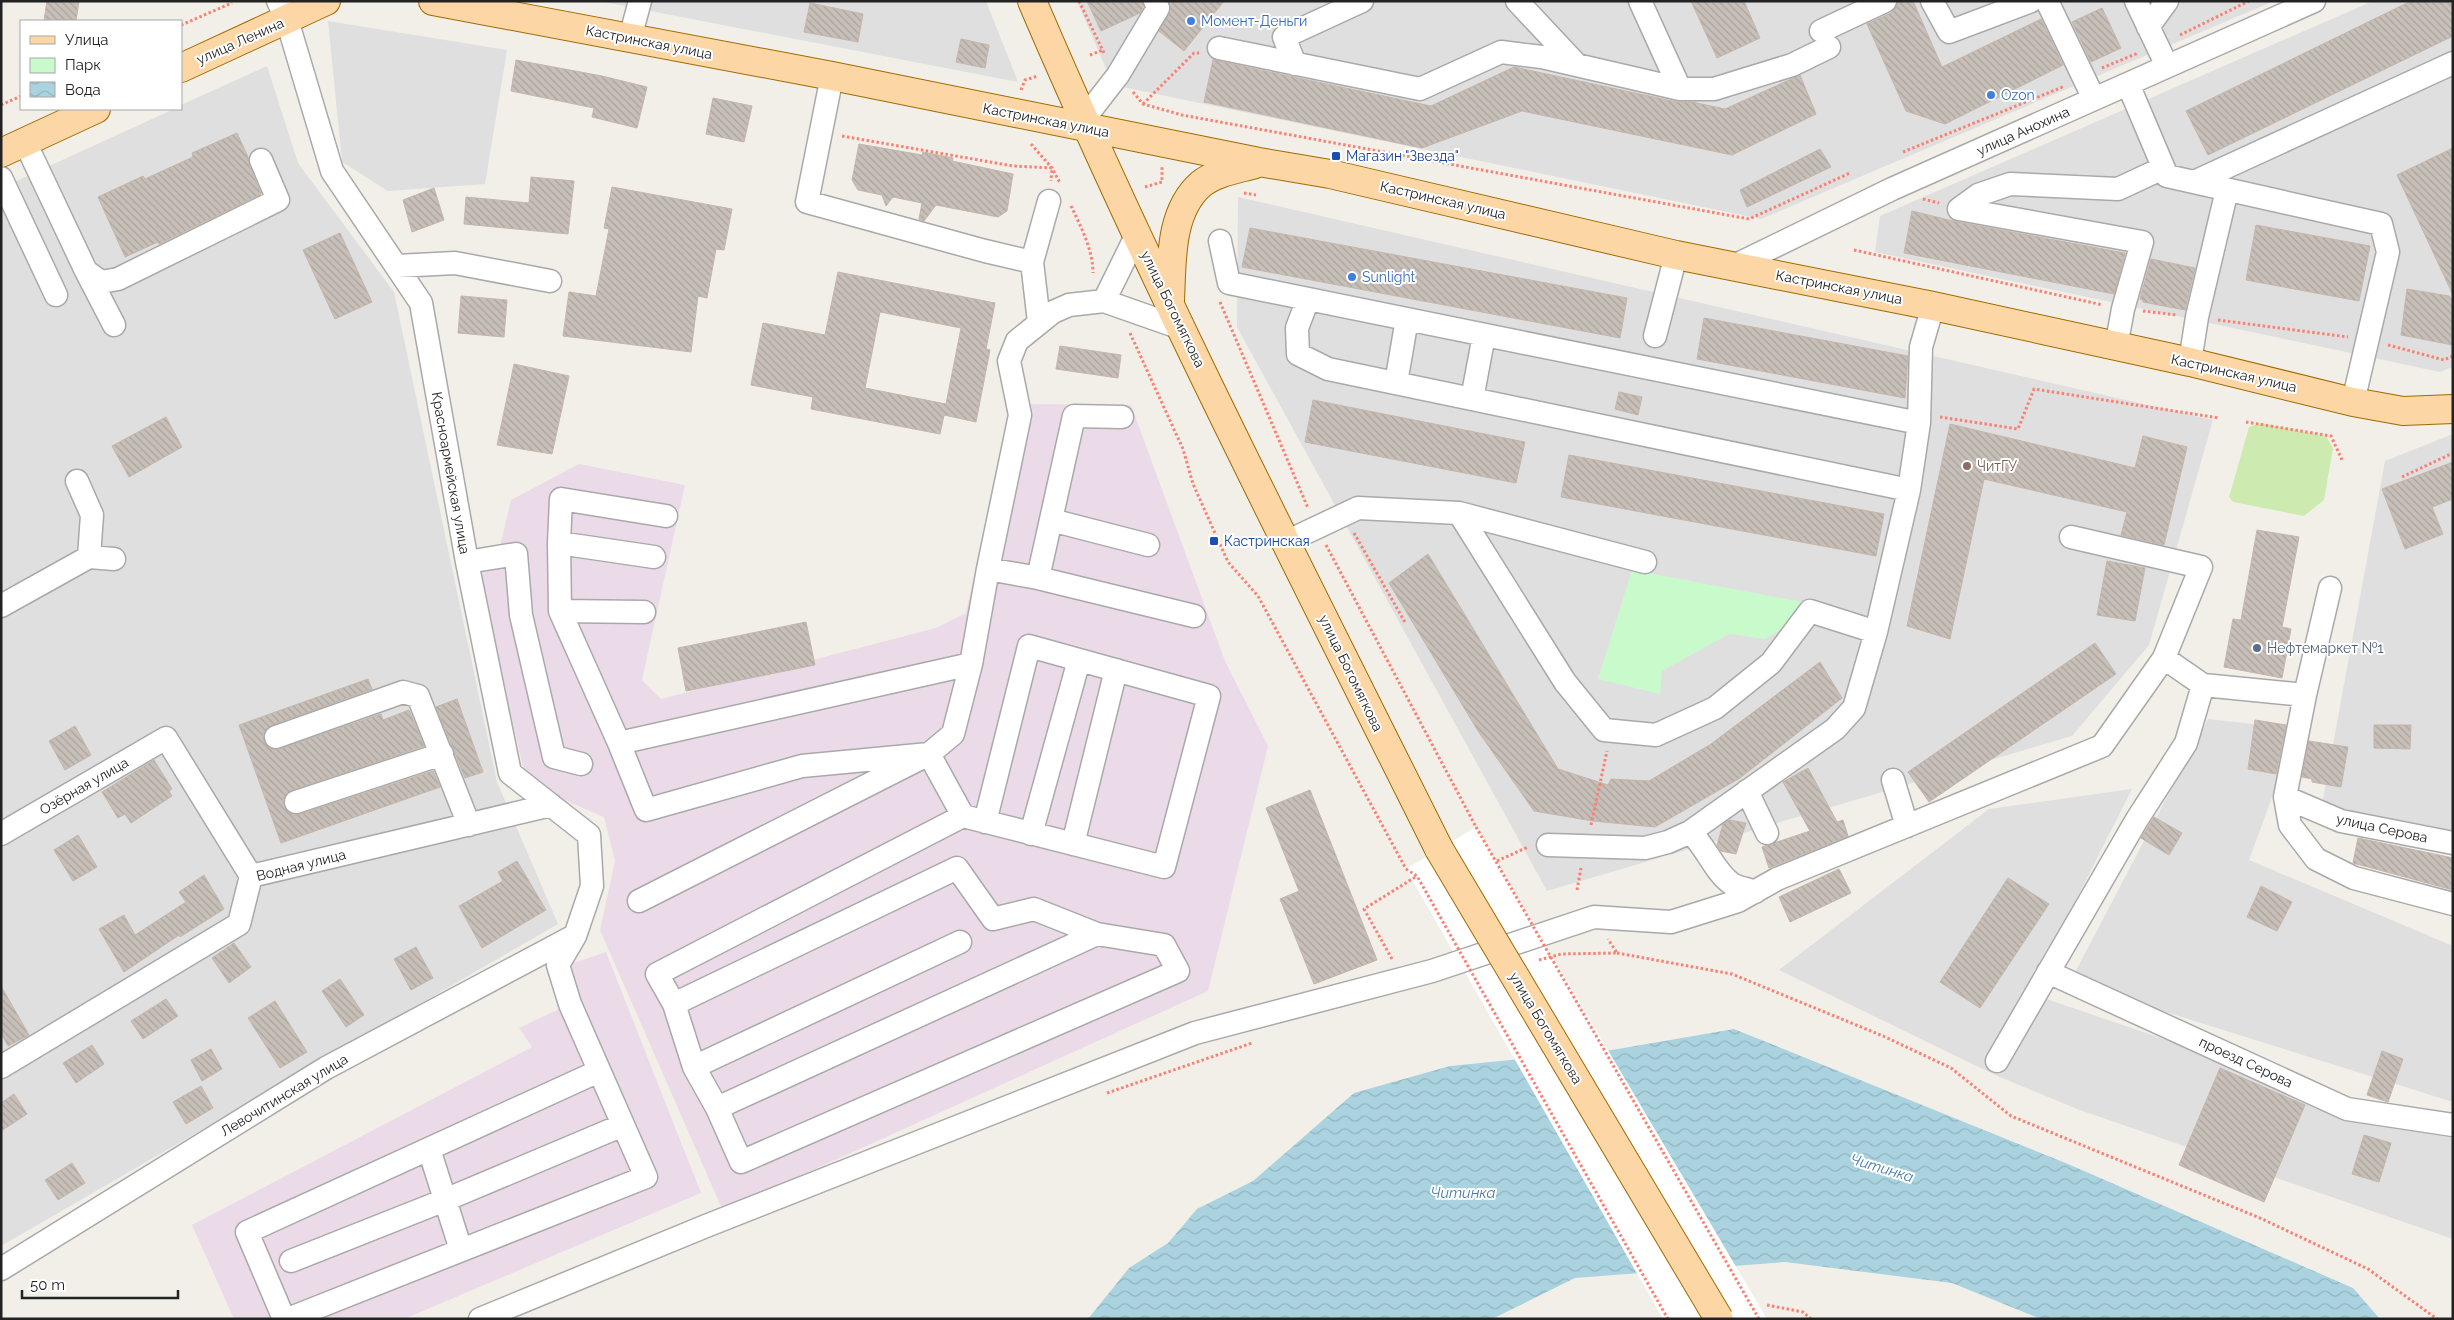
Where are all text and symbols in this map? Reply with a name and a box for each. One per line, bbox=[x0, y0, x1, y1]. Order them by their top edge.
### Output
place label: Момент-Деньги bbox=[1201, 13, 1307, 29]
street label: улица Ленина bbox=[194, 15, 286, 67]
marker: Момент-Деньги bbox=[1185, 15, 1197, 27]
legend bbox=[20, 20, 182, 110]
street label: Кастринская улица bbox=[584, 22, 714, 62]
text: Улица bbox=[65, 31, 109, 49]
text: Парк bbox=[65, 56, 101, 74]
text: Вода bbox=[65, 81, 101, 99]
place label: Ozon bbox=[2001, 87, 2035, 103]
marker: Ozon bbox=[1985, 89, 1997, 101]
street label: Кастринская улица bbox=[981, 100, 1111, 140]
street label: улица Анохина bbox=[1974, 103, 2072, 159]
place label: Магазин "Звезда" bbox=[1346, 148, 1459, 164]
marker: Магазин "Звезда" bbox=[1330, 150, 1342, 162]
street label: Кастринская улица bbox=[1379, 178, 1507, 222]
street label: улица Богомягкова bbox=[1138, 248, 1208, 370]
street label: Кастринская улица bbox=[1774, 267, 1904, 307]
place label: Sunlight bbox=[1362, 269, 1416, 285]
marker: Sunlight bbox=[1346, 271, 1358, 283]
street label: Кастринская улица bbox=[2170, 351, 2298, 395]
street label: Красноармейская улица bbox=[429, 391, 473, 555]
place label: ЧитГУ bbox=[1977, 458, 2017, 474]
marker: ЧитГУ bbox=[1961, 460, 1973, 472]
place label: Кастринская bbox=[1224, 533, 1310, 549]
marker: Кастринская bbox=[1208, 535, 1220, 547]
street label: улица Богомягкова bbox=[1316, 612, 1386, 734]
place label: Нефтемаркет №1 bbox=[2267, 640, 2384, 656]
marker: Нефтемаркет №1 bbox=[2251, 642, 2263, 654]
street label: Озёрная улица bbox=[37, 754, 131, 818]
street label: улица Серова bbox=[2335, 810, 2429, 846]
street label: Водная улица bbox=[255, 846, 347, 884]
street label: улица Богомягкова bbox=[1506, 969, 1586, 1087]
street label: проезд Серова bbox=[2197, 1033, 2295, 1091]
street label: Левочитинская улица bbox=[218, 1051, 350, 1139]
water label: Читинка bbox=[1848, 1150, 1916, 1186]
water label: Читинка bbox=[1430, 1184, 1496, 1202]
scale bar bbox=[22, 1268, 179, 1300]
text: 50 m bbox=[30, 1276, 65, 1294]

